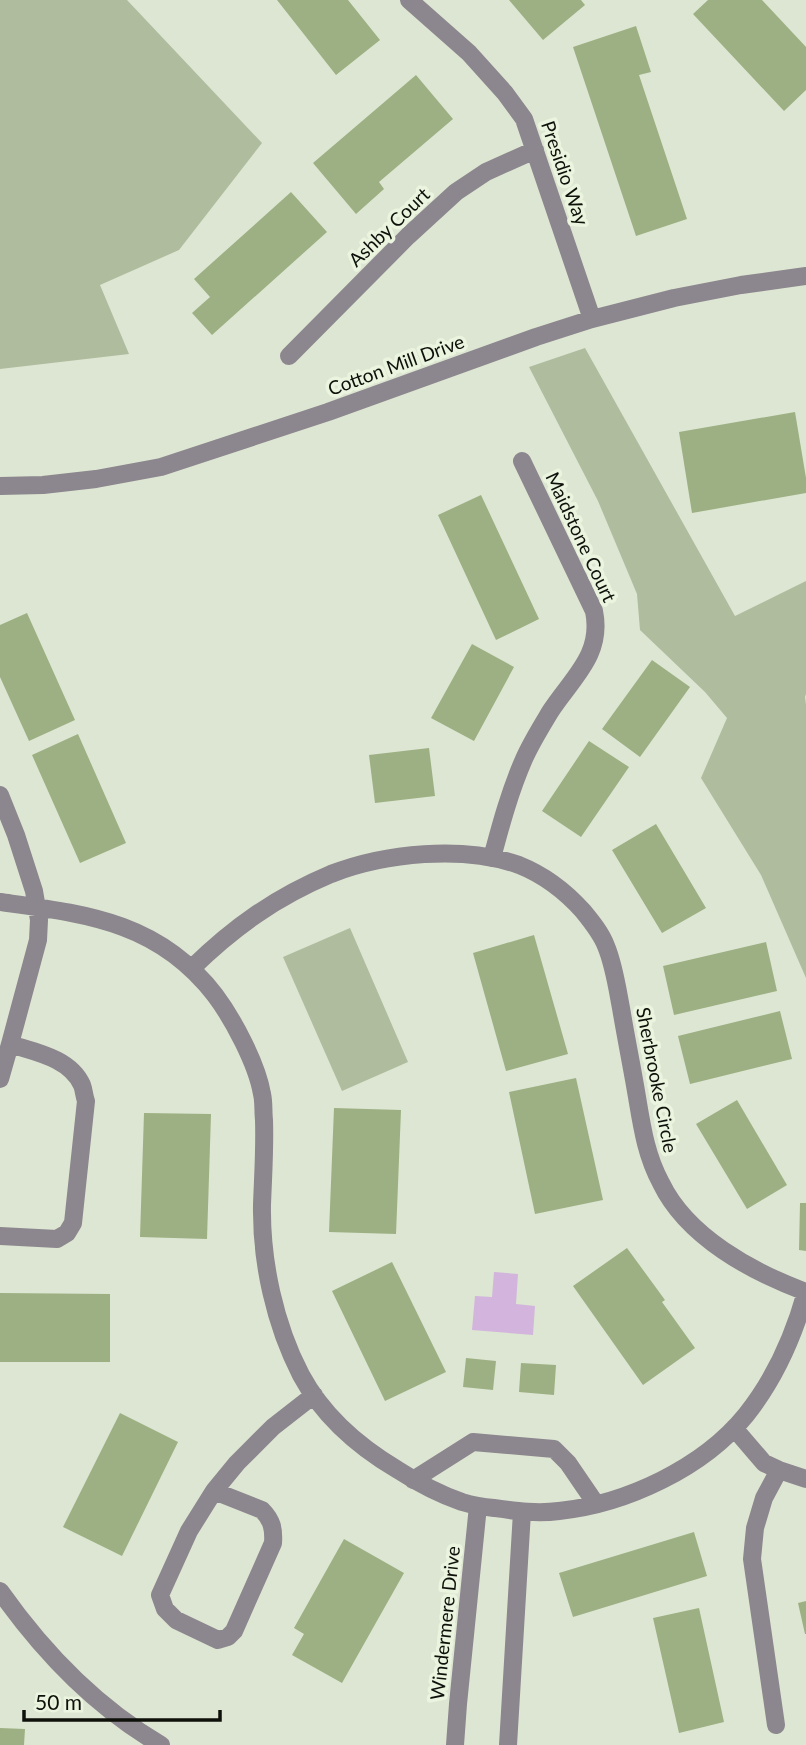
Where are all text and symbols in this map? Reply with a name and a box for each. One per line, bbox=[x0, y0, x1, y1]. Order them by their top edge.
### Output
street label: Presidio Way bbox=[537, 118, 594, 228]
street label: Ashby Court bbox=[343, 182, 434, 271]
street label: Cotton Mill Drive bbox=[324, 329, 467, 400]
street label: Maidstone Court bbox=[541, 468, 622, 606]
street label: Sherbrooke Circle bbox=[632, 1005, 683, 1155]
street label: Windermere Drive bbox=[425, 1545, 464, 1701]
scale bar bbox=[24, 1678, 220, 1722]
text: 50 m bbox=[35, 1689, 82, 1714]

